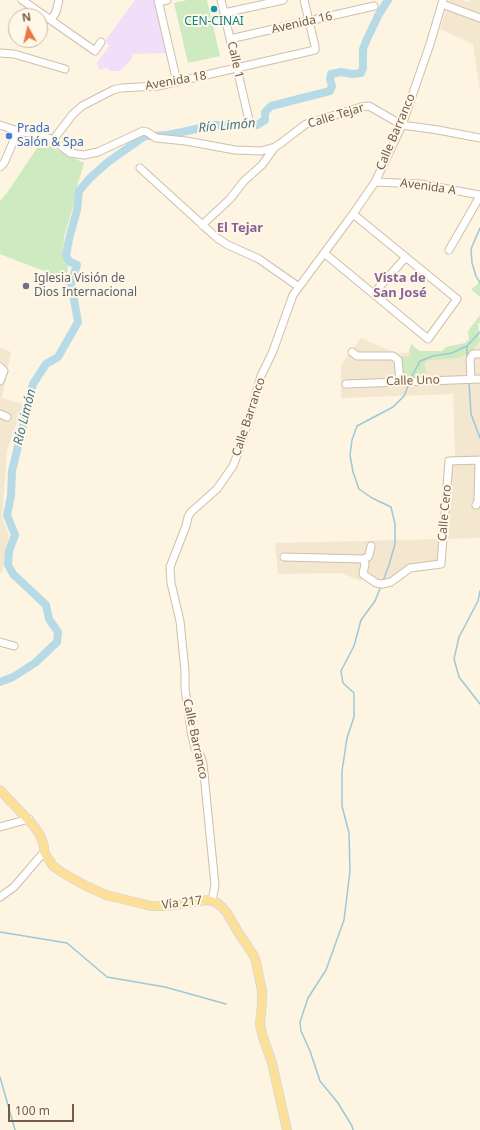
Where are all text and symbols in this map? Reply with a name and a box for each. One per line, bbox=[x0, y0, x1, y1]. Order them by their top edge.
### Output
marker: CEN-CINAI bbox=[209, 4, 219, 14]
north arrow bbox=[8, 8, 48, 48]
text: N bbox=[21, 9, 32, 25]
street label: Avenida 16 bbox=[270, 9, 334, 37]
place label: CEN-CINAI bbox=[184, 15, 244, 29]
street label: Calle 1 bbox=[224, 40, 246, 80]
street label: Avenida 18 bbox=[144, 69, 208, 93]
street label: Calle Barranco bbox=[373, 92, 419, 172]
street label: Calle Tejar bbox=[306, 101, 366, 131]
water label: Río Limón bbox=[198, 116, 256, 136]
place label: Prada Salón & Spa bbox=[17, 122, 84, 150]
marker: Prada Salón & Spa bbox=[4, 131, 14, 141]
street label: Avenida A bbox=[399, 176, 457, 198]
district label: El Tejar bbox=[217, 220, 263, 236]
district label: Vista de San José bbox=[373, 270, 427, 301]
place label: Iglesia Visión de Dios Internacional bbox=[34, 272, 137, 300]
marker: Iglesia Visión de Dios Internacional bbox=[21, 281, 31, 291]
street label: Calle Uno bbox=[386, 373, 440, 389]
street label: Calle Barranco bbox=[230, 376, 268, 458]
water label: Río Limón bbox=[11, 387, 39, 447]
street label: Calle Cero bbox=[435, 484, 455, 542]
street label: Calle Barranco bbox=[179, 698, 211, 780]
street label: Vía 217 bbox=[161, 893, 203, 913]
scale bar bbox=[10, 1096, 76, 1122]
text: 100 m bbox=[15, 1102, 50, 1119]

